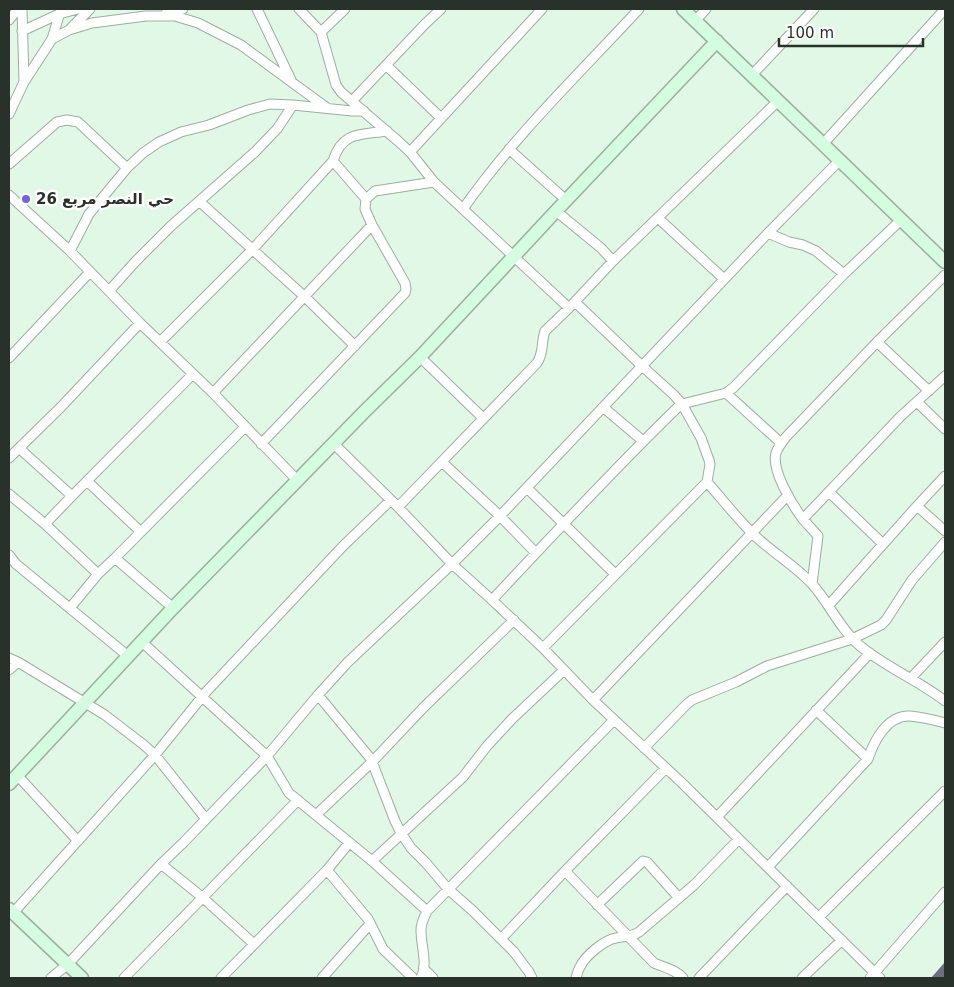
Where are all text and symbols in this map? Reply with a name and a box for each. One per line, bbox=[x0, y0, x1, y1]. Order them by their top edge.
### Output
scale bar bbox=[779, 15, 923, 47]
text: 100 m bbox=[786, 24, 834, 42]
place label: حي النصر مربع 26 bbox=[36, 190, 174, 208]
marker: حي النصر مربع 26 bbox=[20, 193, 32, 205]

